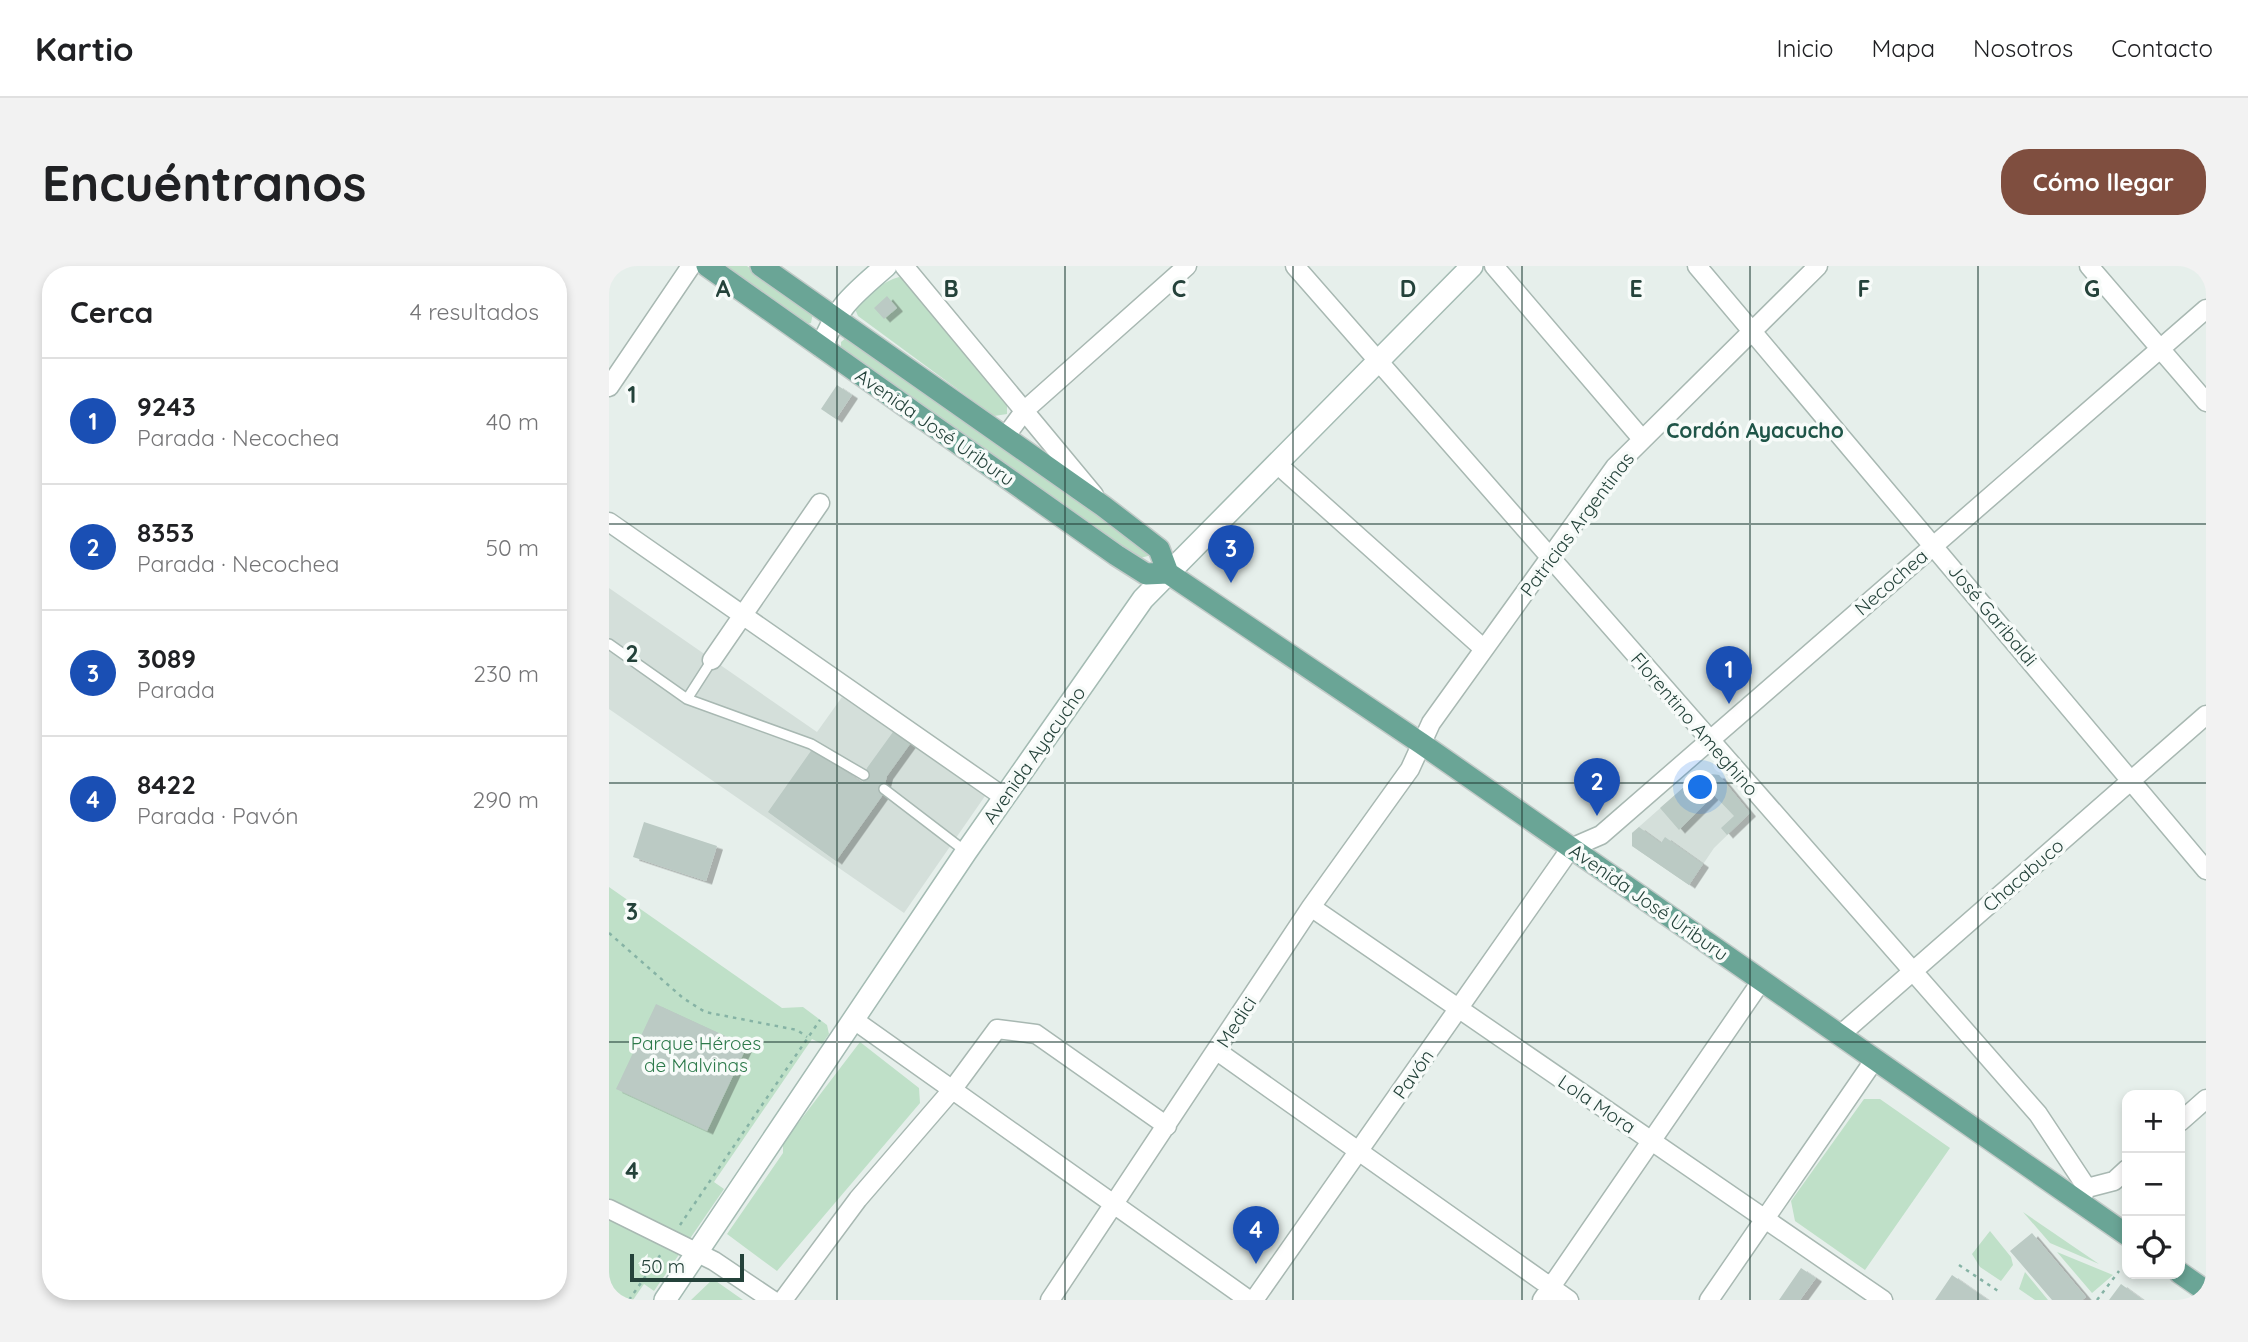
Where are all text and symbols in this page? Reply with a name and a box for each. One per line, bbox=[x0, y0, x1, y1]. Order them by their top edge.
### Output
text: Kartio bbox=[35, 28, 134, 69]
text: Inicio bbox=[1776, 33, 1834, 63]
text: Mapa bbox=[1872, 33, 1935, 63]
text: Nosotros bbox=[1973, 33, 2073, 63]
text: Contacto bbox=[2111, 33, 2213, 63]
button: Cómo llegar bbox=[2001, 149, 2206, 215]
text: Encuéntranos bbox=[42, 152, 366, 213]
text: A bbox=[716, 274, 731, 303]
text: B bbox=[943, 274, 959, 303]
text: C bbox=[1172, 274, 1186, 303]
text: D bbox=[1400, 274, 1416, 303]
text: E bbox=[1629, 274, 1643, 303]
text: F bbox=[1858, 274, 1870, 303]
text: G bbox=[2084, 274, 2100, 303]
text: Cerca bbox=[70, 293, 153, 331]
text: 4 resultados bbox=[410, 297, 539, 326]
street label: Avenida José Uriburu bbox=[851, 363, 1019, 491]
text: 1 bbox=[628, 380, 636, 409]
text: 9243 bbox=[137, 390, 196, 423]
text: 1 bbox=[89, 407, 97, 436]
text: 40 m bbox=[486, 407, 539, 436]
district label: Cordón Ayacucho bbox=[1666, 417, 1844, 443]
text: Parada · Necochea bbox=[137, 423, 340, 452]
street label: Patricias Argentinas bbox=[1515, 447, 1639, 601]
text: 8353 bbox=[137, 516, 194, 549]
pin: 3 bbox=[1208, 525, 1254, 583]
text: 2 bbox=[86, 533, 100, 562]
text: 50 m bbox=[486, 533, 539, 562]
street label: Necochea bbox=[1850, 544, 1932, 620]
text: Parada · Necochea bbox=[137, 549, 340, 578]
street label: José Garibaldi bbox=[1943, 559, 2043, 671]
text: 2 bbox=[625, 639, 639, 668]
text: 3089 bbox=[137, 642, 196, 675]
pin: 1 bbox=[1706, 646, 1752, 704]
street label: Florentino Ameghino bbox=[1626, 647, 1764, 801]
text: 3 bbox=[87, 659, 99, 688]
text: 230 m bbox=[473, 659, 539, 688]
text: Parada bbox=[137, 675, 215, 704]
street label: Avenida Ayacucho bbox=[978, 682, 1090, 828]
pin: 2 bbox=[1574, 758, 1620, 816]
text: 8422 bbox=[137, 768, 196, 801]
your location bbox=[1683, 770, 1717, 804]
text: 4 bbox=[86, 785, 100, 814]
text: 290 m bbox=[472, 785, 539, 814]
text: Parada · Pavón bbox=[137, 801, 299, 830]
street label: Chacabuco bbox=[1977, 833, 2069, 917]
street label: Avenida José Uriburu bbox=[1565, 838, 1733, 966]
text: 3 bbox=[626, 897, 638, 926]
street label: Medici bbox=[1211, 992, 1261, 1052]
park label: Parque Héroes de Malvinas bbox=[631, 1031, 761, 1077]
street label: Pavón bbox=[1387, 1045, 1439, 1103]
street label: Lola Mora bbox=[1554, 1069, 1640, 1139]
map controls bbox=[2122, 1090, 2185, 1279]
button: + bbox=[2122, 1090, 2185, 1153]
button: − bbox=[2122, 1153, 2185, 1216]
text: 4 bbox=[625, 1156, 639, 1185]
pin: 4 bbox=[1233, 1206, 1279, 1264]
button: locate bbox=[2122, 1216, 2185, 1279]
scale bar bbox=[630, 1251, 744, 1283]
text: 50 m bbox=[641, 1254, 685, 1278]

